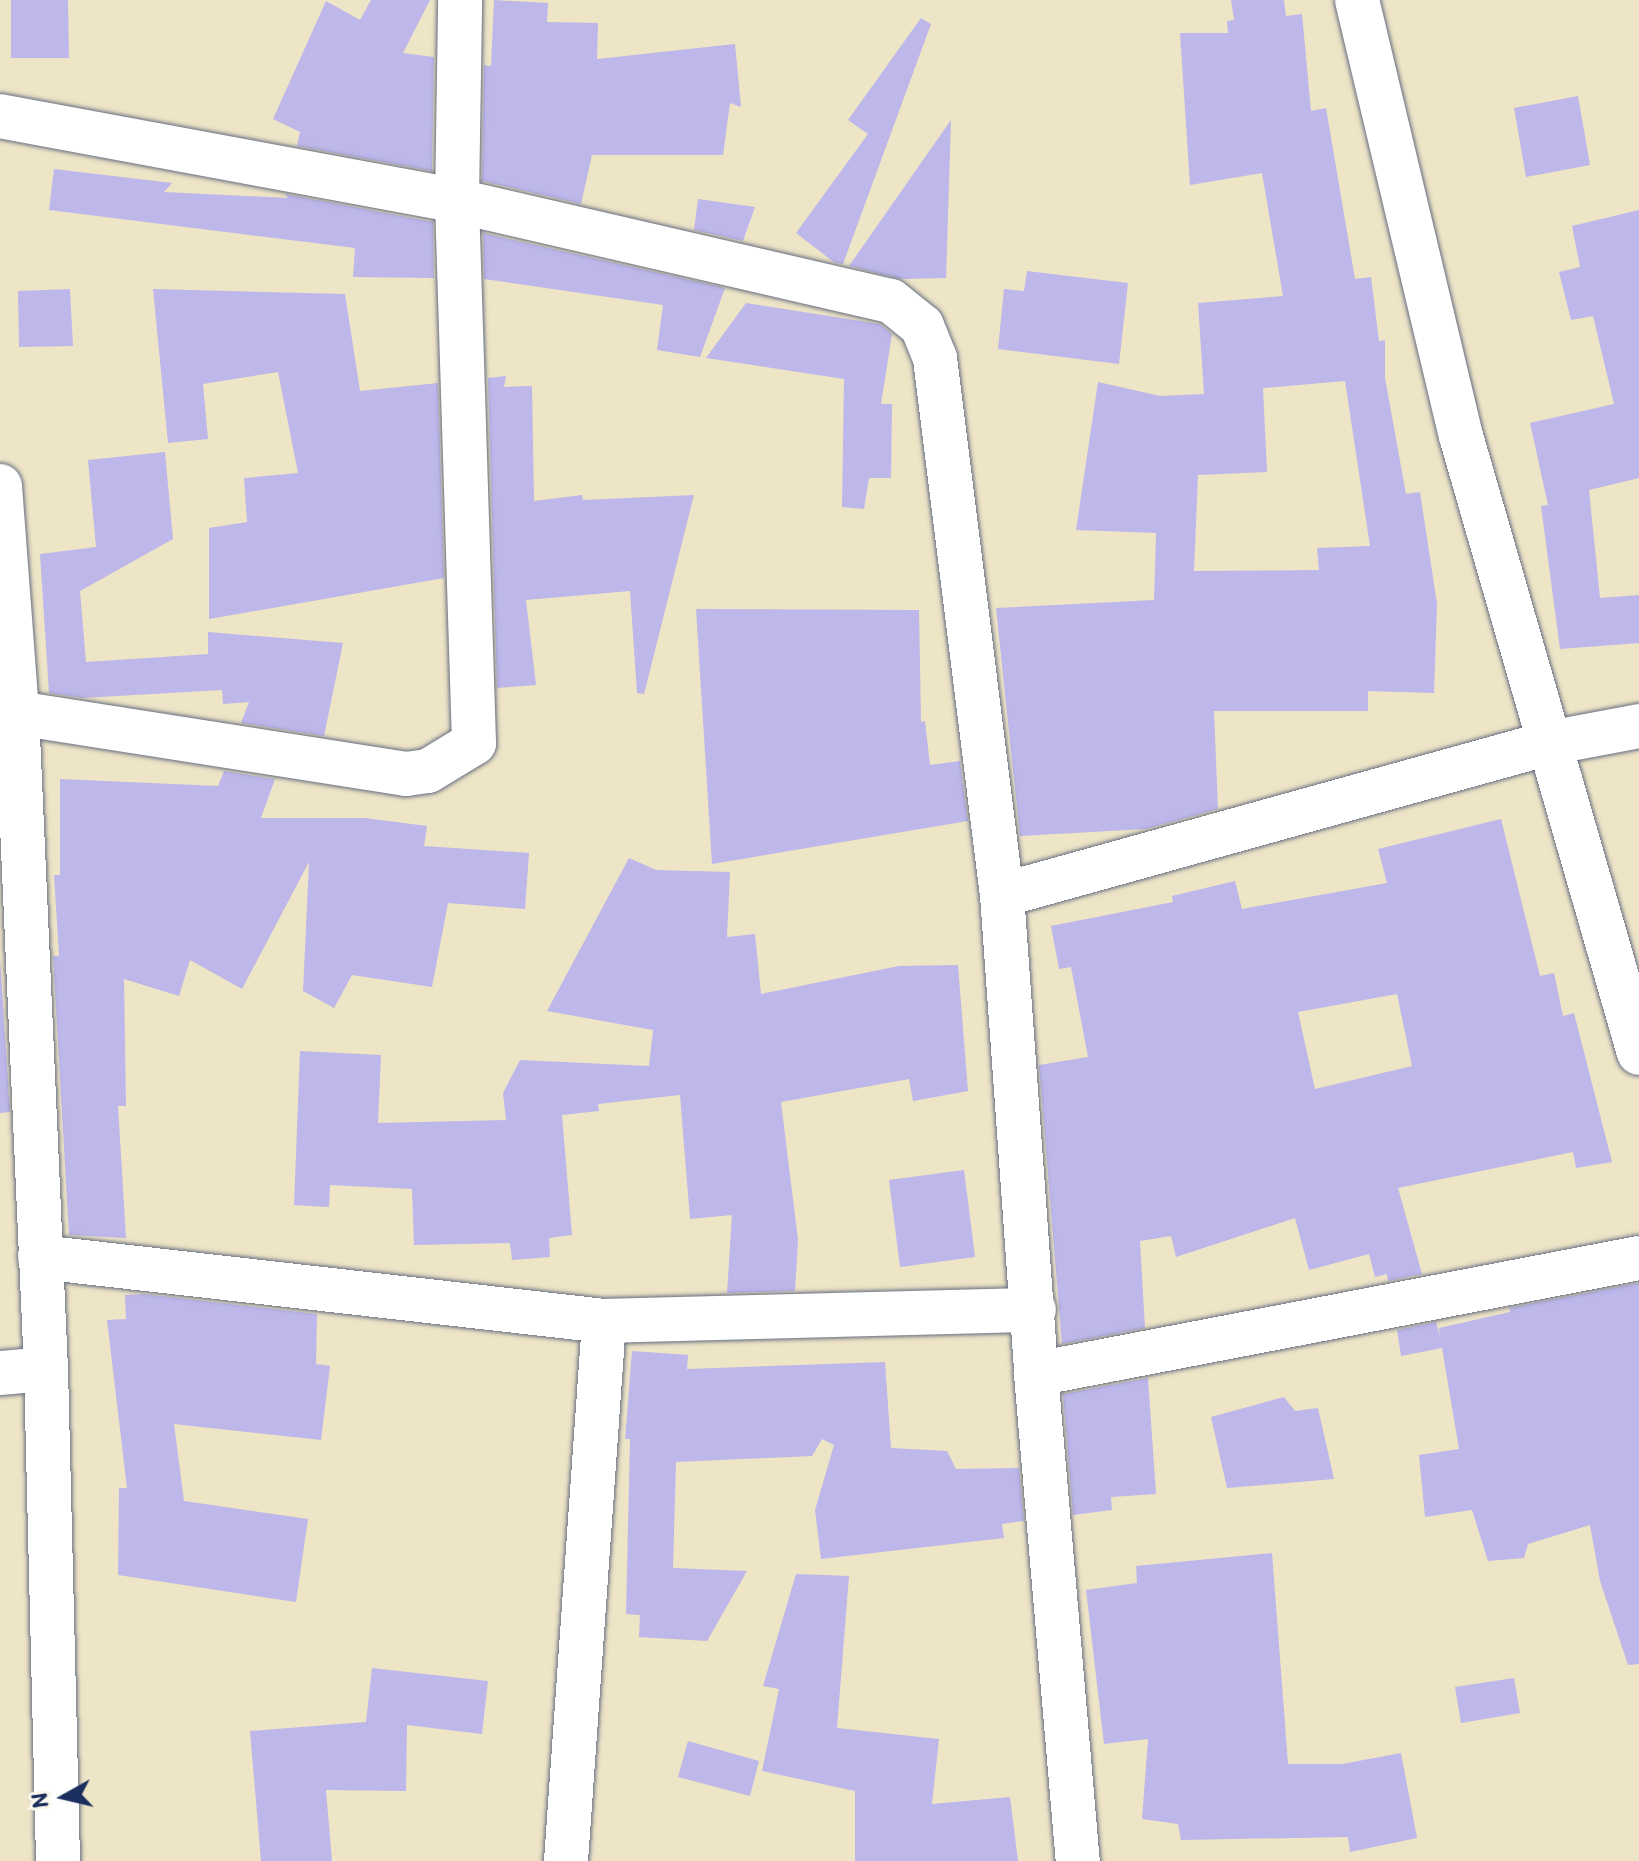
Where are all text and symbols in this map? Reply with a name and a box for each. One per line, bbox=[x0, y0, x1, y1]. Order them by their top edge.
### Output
north arrow bbox=[24, 1757, 104, 1837]
text: N bbox=[25, 1791, 54, 1810]

